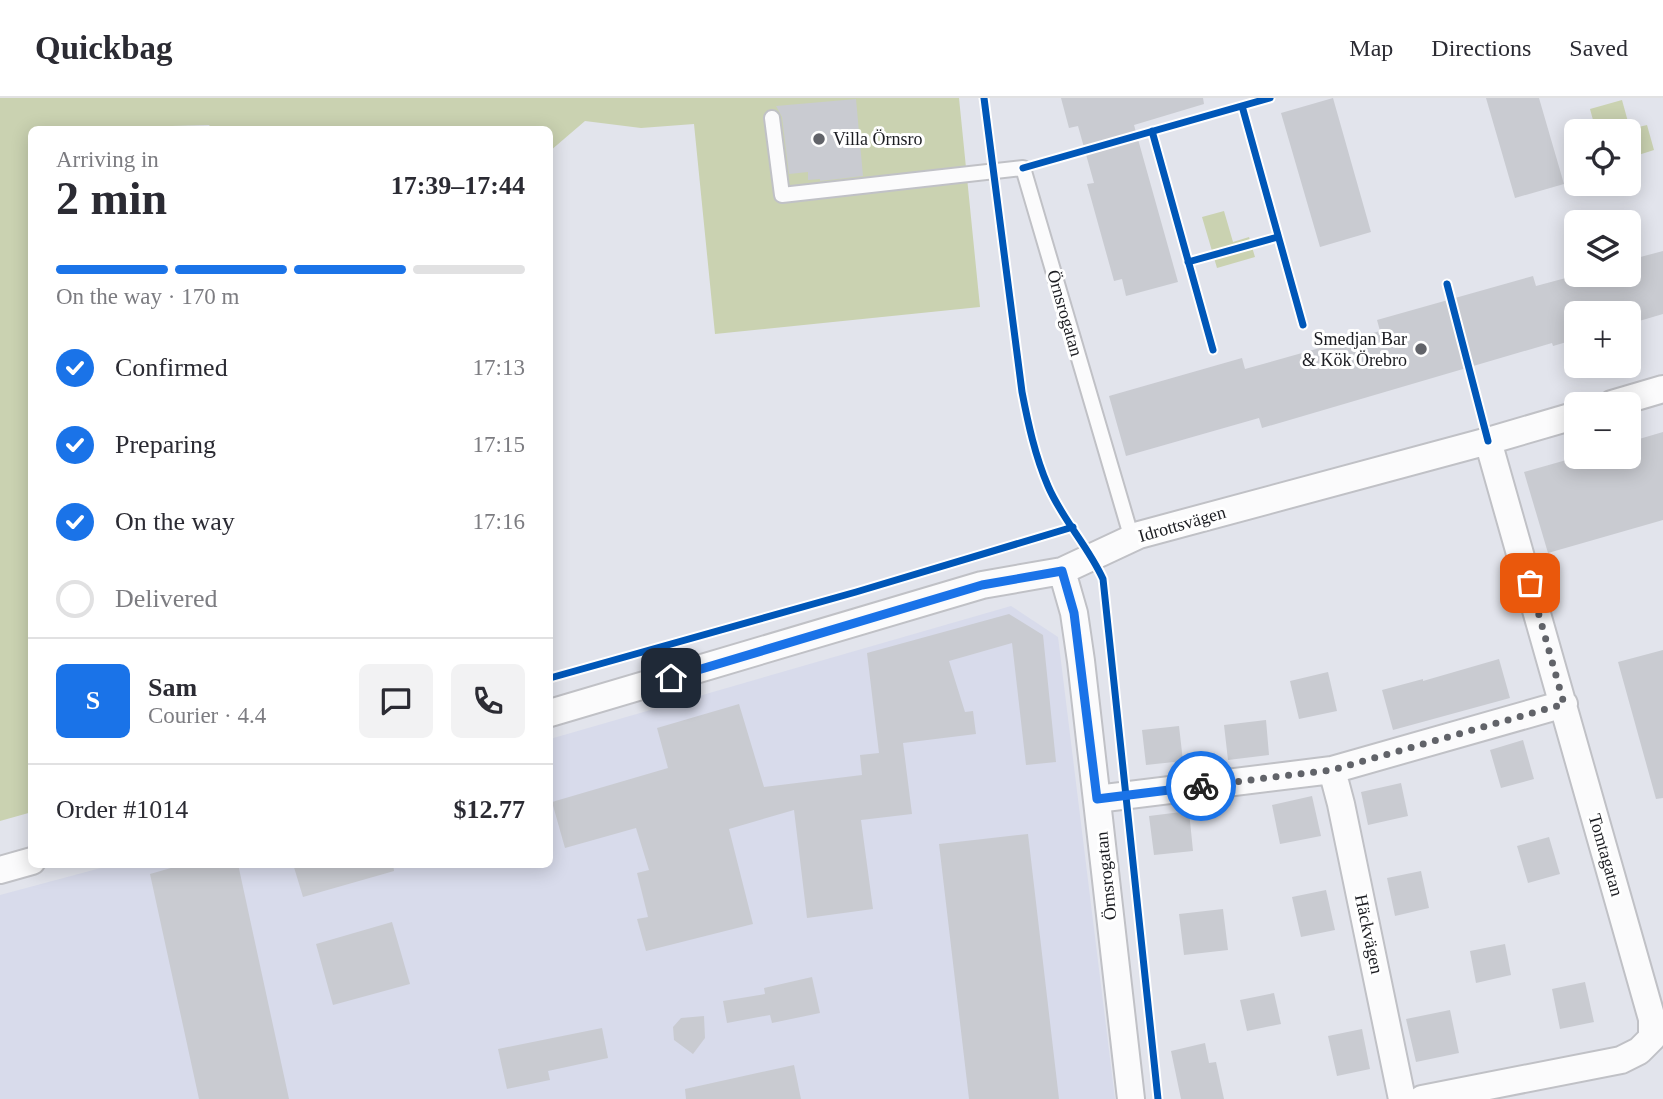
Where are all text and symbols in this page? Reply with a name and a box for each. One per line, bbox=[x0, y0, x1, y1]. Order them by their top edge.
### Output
text: Quickbag bbox=[35, 30, 173, 66]
text: Map bbox=[1349, 35, 1393, 61]
text: Directions bbox=[1431, 35, 1531, 61]
text: Saved bbox=[1569, 35, 1628, 61]
map controls bbox=[1564, 119, 1641, 469]
button: locate bbox=[1564, 119, 1641, 196]
place label: Villa Örnsro bbox=[833, 129, 922, 149]
marker: Villa Örnsro bbox=[811, 131, 827, 147]
text: Arriving in bbox=[56, 147, 159, 172]
text: 17:39–17:44 bbox=[391, 171, 525, 200]
text: 2 min bbox=[56, 173, 167, 224]
button: layers bbox=[1564, 210, 1641, 287]
street label: Örnsrogatan bbox=[1043, 267, 1087, 359]
text: On the way · 170 m bbox=[56, 284, 239, 309]
button: + bbox=[1564, 301, 1641, 378]
place label: Smedjan Bar & Kök Örebro bbox=[1302, 329, 1407, 370]
marker: Smedjan Bar & Kök Örebro bbox=[1413, 341, 1429, 357]
icon: check bbox=[56, 349, 94, 387]
text: Confirmed bbox=[115, 353, 228, 382]
text: 17:13 bbox=[473, 355, 525, 380]
button: − bbox=[1564, 392, 1641, 469]
icon: check bbox=[56, 426, 94, 464]
text: Preparing bbox=[115, 430, 216, 459]
text: 17:15 bbox=[473, 432, 525, 457]
street label: Idrottsvägen bbox=[1136, 502, 1228, 546]
icon: check bbox=[56, 503, 94, 541]
text: On the way bbox=[115, 507, 235, 536]
text: 17:16 bbox=[473, 509, 525, 534]
pin bbox=[1500, 553, 1560, 613]
icon: bag bbox=[1511, 564, 1549, 602]
text: Delivered bbox=[115, 584, 218, 613]
pin bbox=[641, 648, 701, 708]
icon: home bbox=[652, 659, 690, 697]
button: chat bbox=[359, 664, 433, 738]
button: phone bbox=[451, 664, 525, 738]
text: Sam bbox=[148, 673, 197, 702]
text: S bbox=[86, 686, 100, 715]
text: Courier · 4.4 bbox=[148, 703, 266, 728]
courier bbox=[1166, 751, 1236, 821]
icon: bike bbox=[1182, 767, 1220, 805]
text: Order #1014 bbox=[56, 795, 188, 824]
text: $12.77 bbox=[454, 795, 525, 824]
street label: Tomtagatan bbox=[1585, 812, 1627, 898]
street label: Örnsrogatan bbox=[1091, 831, 1121, 921]
street label: Häckvägen bbox=[1351, 892, 1387, 976]

